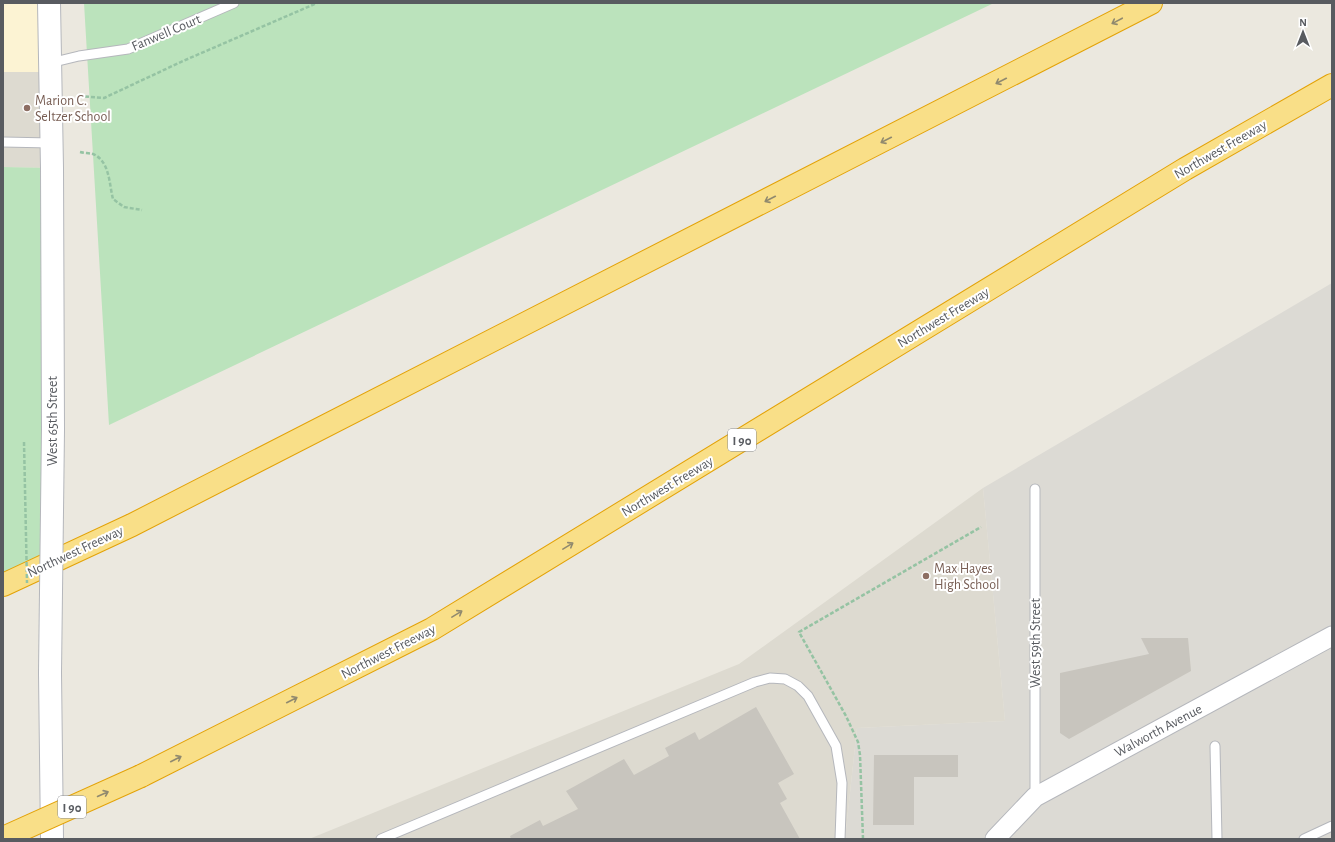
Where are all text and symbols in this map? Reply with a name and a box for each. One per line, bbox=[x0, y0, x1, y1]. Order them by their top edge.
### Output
street label: Fanwell Court bbox=[130, 12, 204, 54]
north arrow bbox=[1283, 12, 1323, 52]
text: N bbox=[1299, 17, 1307, 28]
one-way arrow bbox=[1111, 18, 1123, 26]
one-way arrow bbox=[996, 78, 1008, 85]
place label: Marion C. Seltzer School bbox=[35, 94, 111, 124]
marker: Marion C. Seltzer School bbox=[22, 103, 32, 113]
street label: Northwest Freeway bbox=[1172, 118, 1269, 182]
one-way arrow bbox=[880, 137, 892, 144]
one-way arrow bbox=[764, 196, 776, 203]
street label: Northwest Freeway bbox=[895, 285, 992, 351]
street label: West 65th Street bbox=[46, 376, 60, 466]
road number: I 90 bbox=[728, 429, 756, 451]
street label: Northwest Freeway bbox=[619, 454, 716, 520]
street label: Northwest Freeway bbox=[25, 524, 126, 580]
one-way arrow bbox=[562, 542, 574, 550]
place label: Max Hayes High School bbox=[934, 562, 1000, 592]
marker: Max Hayes High School bbox=[921, 571, 931, 581]
street label: West 59th Street bbox=[1029, 598, 1043, 688]
one-way arrow bbox=[451, 610, 462, 618]
street label: Northwest Freeway bbox=[339, 622, 438, 682]
one-way arrow bbox=[286, 696, 298, 703]
street label: Walworth Avenue bbox=[1112, 702, 1205, 760]
one-way arrow bbox=[170, 755, 182, 762]
one-way arrow bbox=[96, 789, 108, 797]
road number: I 90 bbox=[58, 796, 86, 818]

